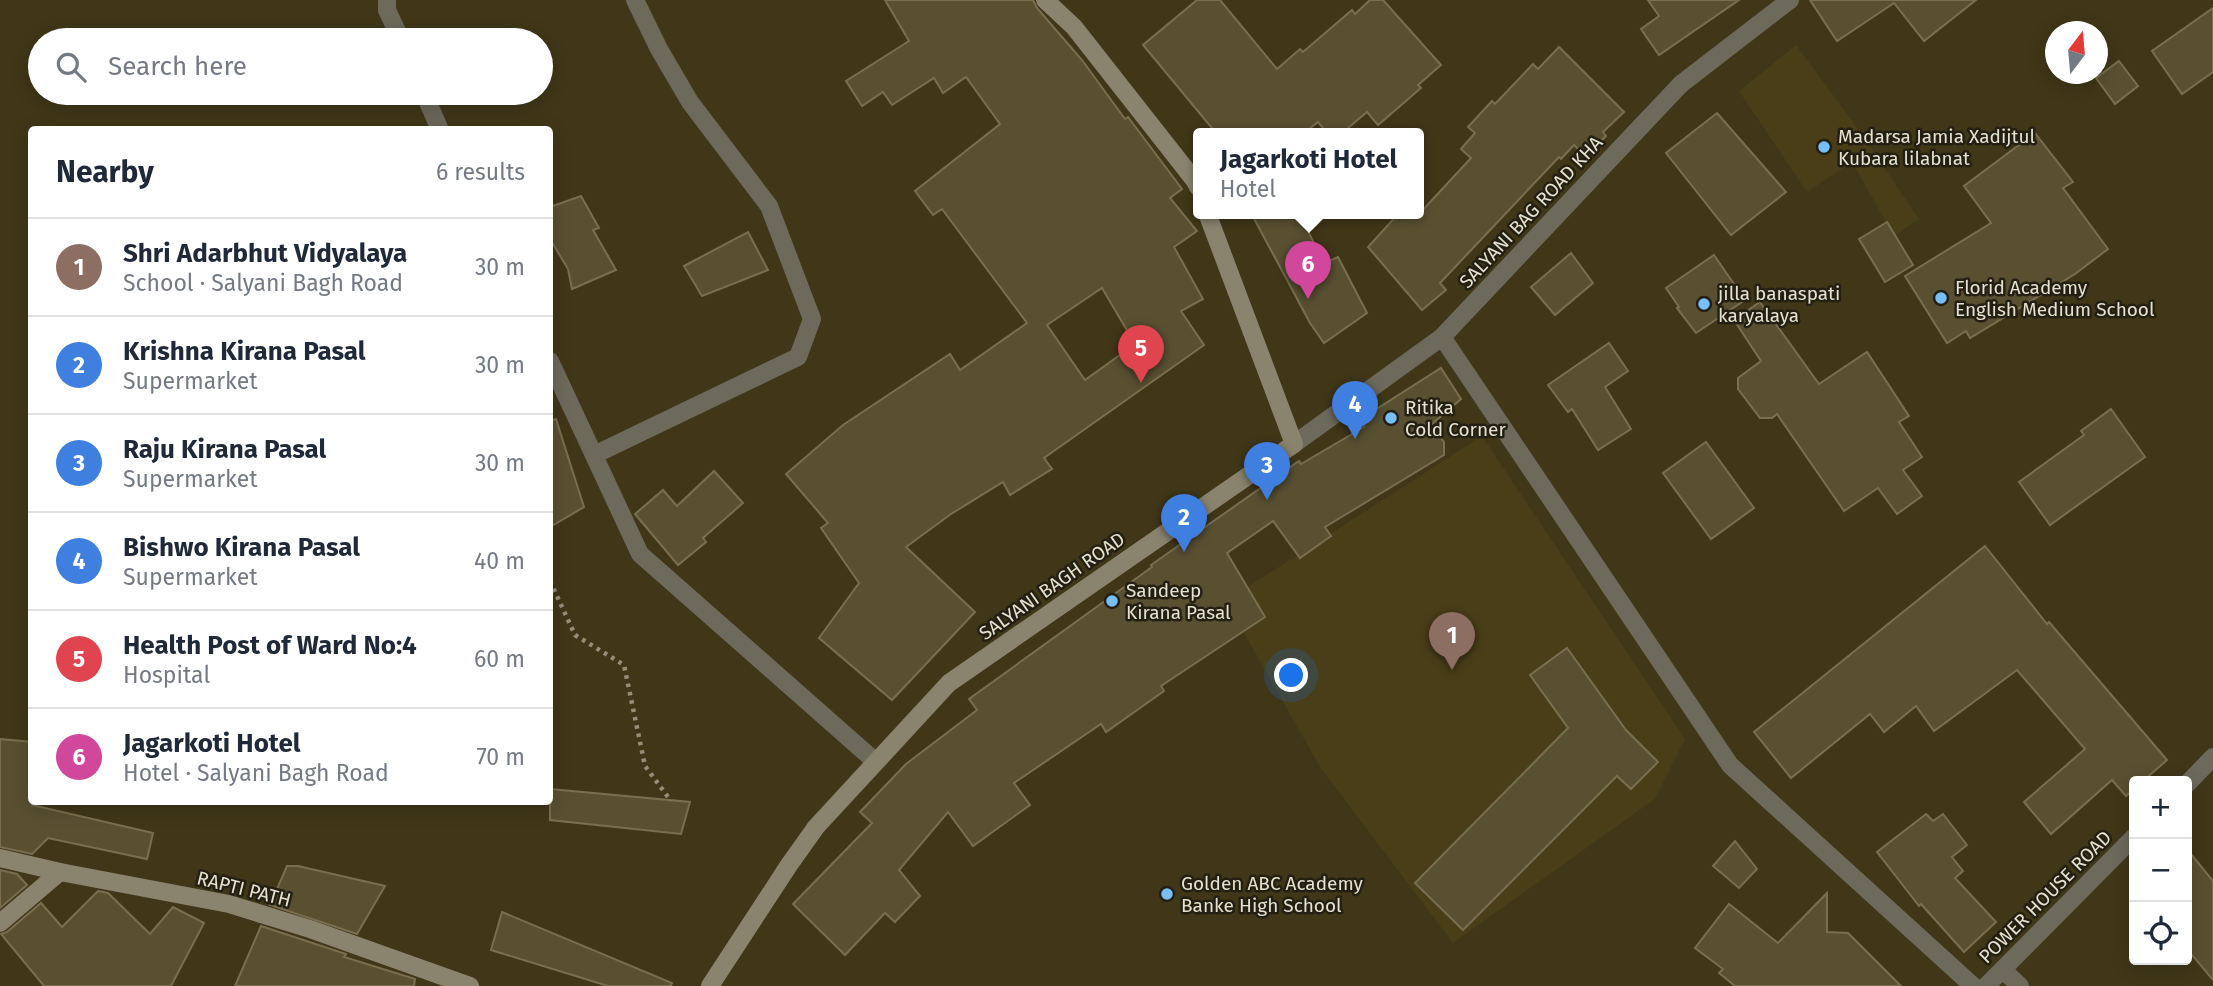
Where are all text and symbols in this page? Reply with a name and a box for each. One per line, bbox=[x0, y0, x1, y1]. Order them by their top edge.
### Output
north arrow bbox=[2045, 21, 2108, 84]
search box bbox=[28, 28, 553, 105]
icon: search bbox=[52, 48, 90, 86]
text: Search here bbox=[108, 51, 247, 82]
place label: Madarsa Jamia Xadijtul Kubara lilabnat bbox=[1838, 125, 2035, 170]
popup bbox=[1193, 128, 1424, 219]
street label: SALYANI BAG ROAD KHA bbox=[1455, 131, 1608, 293]
marker: Madarsa Jamia Xadijtul Kubara lilabnat bbox=[1816, 139, 1832, 155]
text: Jagarkoti Hotel bbox=[1220, 144, 1397, 175]
text: Nearby bbox=[56, 154, 154, 190]
text: 6 results bbox=[436, 158, 525, 186]
text: Hotel bbox=[1220, 175, 1276, 203]
text: Shri Adarbhut Vidyalaya bbox=[123, 238, 407, 269]
pin: 6 bbox=[1285, 241, 1331, 299]
text: 1 bbox=[74, 253, 84, 281]
text: 30 m bbox=[475, 253, 525, 281]
text: School · Salyani Bagh Road bbox=[123, 269, 403, 297]
place label: Florid Academy English Medium School bbox=[1955, 276, 2155, 321]
place label: jilla banaspati karyalaya bbox=[1717, 282, 1840, 327]
marker: Florid Academy English Medium School bbox=[1933, 290, 1949, 306]
marker: jilla banaspati karyalaya bbox=[1696, 296, 1712, 312]
pin: 5 bbox=[1118, 325, 1164, 383]
text: Krishna Kirana Pasal bbox=[123, 336, 365, 367]
text: 2 bbox=[73, 351, 85, 379]
text: 30 m bbox=[475, 351, 525, 379]
text: Supermarket bbox=[123, 367, 258, 395]
pin: 4 bbox=[1332, 381, 1378, 439]
place label: Ritika Cold Corner bbox=[1405, 396, 1506, 441]
marker: Ritika Cold Corner bbox=[1383, 410, 1399, 426]
text: Raju Kirana Pasal bbox=[123, 434, 326, 465]
pin: 3 bbox=[1244, 442, 1290, 500]
text: 3 bbox=[73, 449, 85, 477]
text: 30 m bbox=[475, 449, 525, 477]
text: Supermarket bbox=[123, 465, 258, 493]
pin: 2 bbox=[1161, 494, 1207, 552]
street label: SALYANI BAGH ROAD bbox=[975, 527, 1129, 645]
text: Bishwo Kirana Pasal bbox=[123, 532, 360, 563]
text: 4 bbox=[73, 547, 86, 575]
text: 40 m bbox=[474, 547, 525, 575]
text: Supermarket bbox=[123, 563, 258, 591]
place label: Sandeep Kirana Pasal bbox=[1126, 579, 1231, 624]
marker: Sandeep Kirana Pasal bbox=[1104, 593, 1120, 609]
pin: 1 bbox=[1429, 612, 1475, 670]
text: Health Post of Ward No:4 bbox=[123, 630, 417, 661]
text: 5 bbox=[73, 645, 85, 673]
text: 60 m bbox=[474, 645, 525, 673]
your location bbox=[1274, 658, 1308, 692]
text: Hospital bbox=[123, 661, 210, 689]
text: Jagarkoti Hotel bbox=[123, 728, 301, 759]
text: 6 bbox=[73, 743, 85, 771]
text: 70 m bbox=[476, 743, 525, 771]
text: Hotel · Salyani Bagh Road bbox=[123, 759, 389, 787]
map controls bbox=[2129, 776, 2192, 965]
button: + bbox=[2129, 776, 2192, 839]
street label: POWER HOUSE ROAD bbox=[1974, 826, 2116, 968]
button: − bbox=[2129, 839, 2192, 902]
street label: RAPTI PATH bbox=[195, 866, 293, 912]
place label: Golden ABC Academy Banke High School bbox=[1181, 872, 1364, 917]
marker: Golden ABC Academy Banke High School bbox=[1159, 886, 1175, 902]
button: locate bbox=[2129, 902, 2192, 965]

